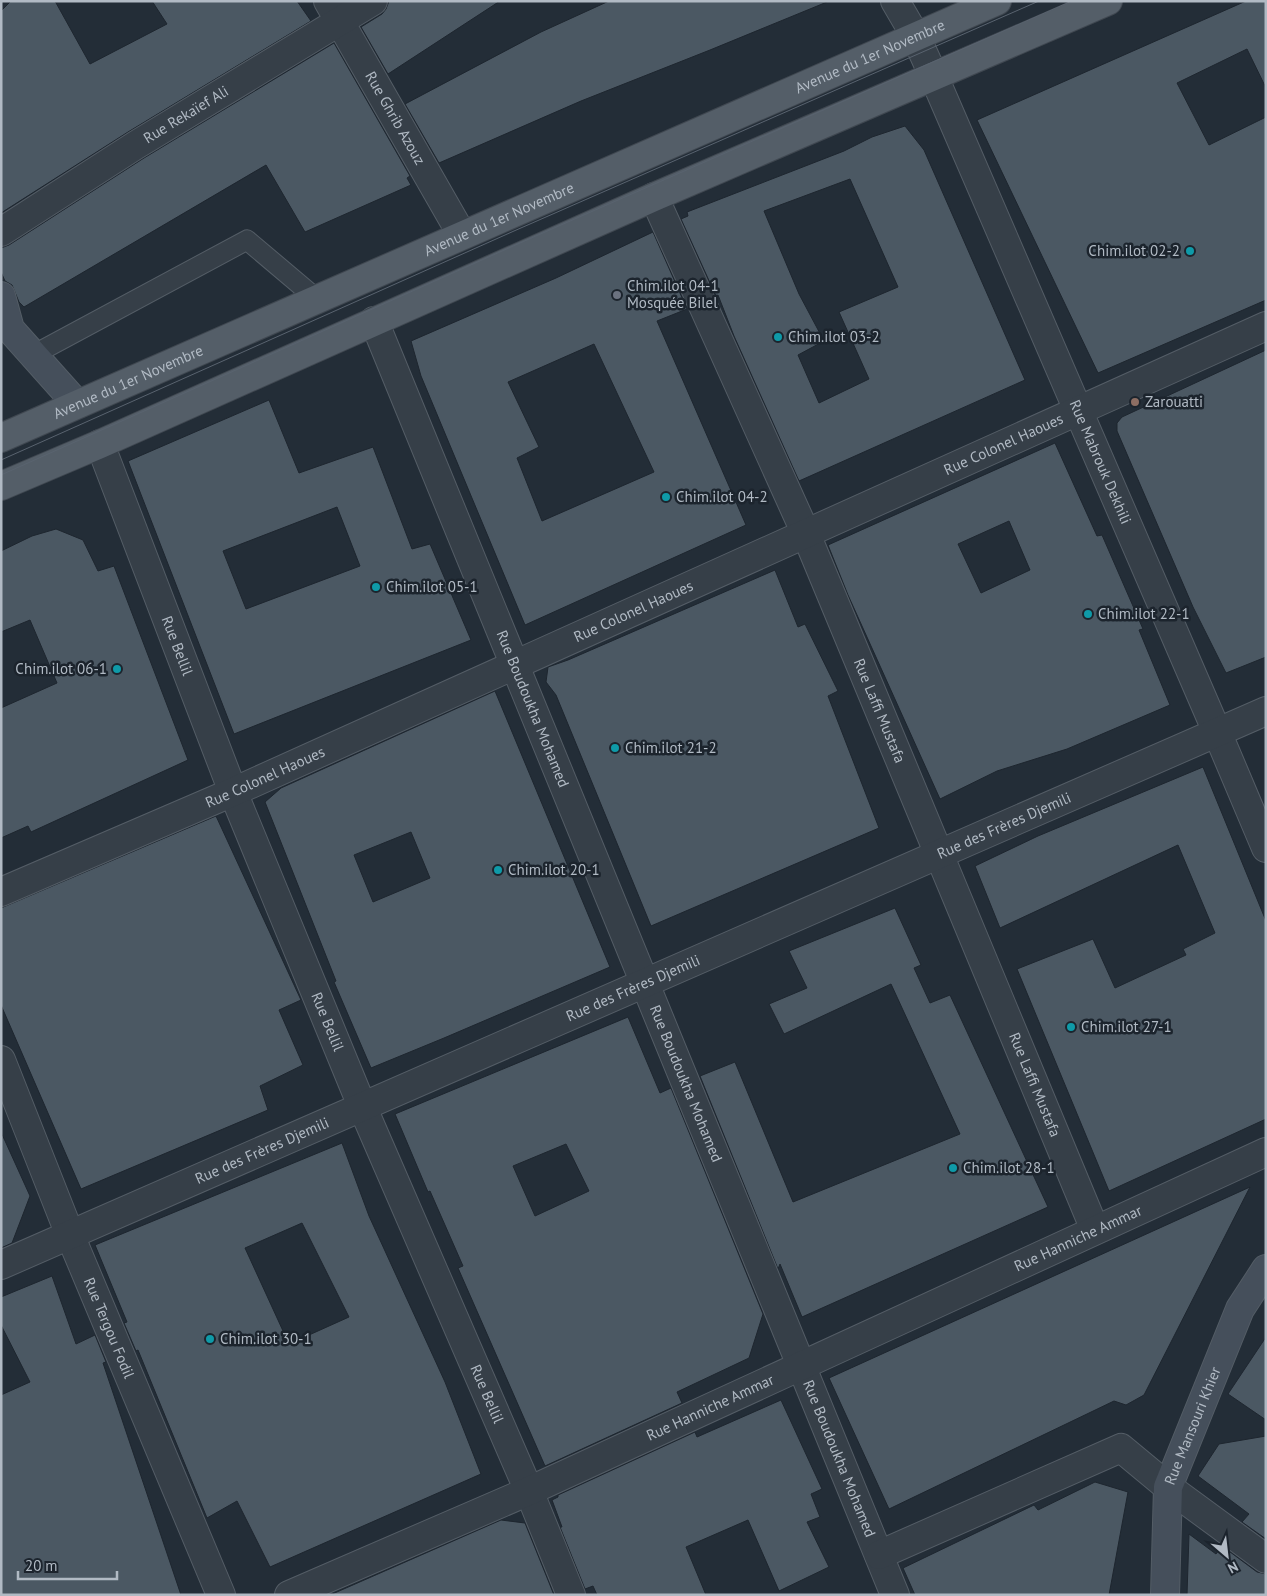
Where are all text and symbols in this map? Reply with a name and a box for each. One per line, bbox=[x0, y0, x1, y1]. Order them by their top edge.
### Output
street label: Avenue du 1er Novembre bbox=[792, 15, 948, 97]
street label: Rue Ghrib Azouz bbox=[361, 68, 430, 168]
street label: Rue Rekaïef Ali bbox=[140, 81, 232, 147]
street label: Avenue du 1er Novembre bbox=[421, 178, 577, 260]
place label: Chim.ilot 02-2 bbox=[1088, 241, 1180, 260]
marker: Chim.ilot 02-2 bbox=[1184, 245, 1196, 257]
place label: Chim.ilot 04-1 Mosquée Bilel bbox=[627, 276, 719, 312]
marker: Chim.ilot 04-1 Mosquée Bilel bbox=[611, 289, 623, 301]
place label: Chim.ilot 03-2 bbox=[788, 327, 880, 346]
marker: Chim.ilot 03-2 bbox=[772, 331, 784, 343]
street label: Avenue du 1er Novembre bbox=[50, 340, 206, 423]
place label: Zarouatti bbox=[1145, 392, 1203, 411]
marker: Zarouatti bbox=[1129, 396, 1141, 408]
street label: Rue Mabrouk Dekhili bbox=[1066, 397, 1136, 527]
street label: Rue Colonel Haoues bbox=[941, 409, 1066, 479]
place label: Chim.ilot 04-2 bbox=[676, 487, 768, 506]
marker: Chim.ilot 04-2 bbox=[660, 491, 672, 503]
street label: Rue Colonel Haoues bbox=[571, 576, 696, 646]
place label: Chim.ilot 05-1 bbox=[386, 577, 478, 596]
marker: Chim.ilot 05-1 bbox=[370, 581, 382, 593]
place label: Chim.ilot 22-1 bbox=[1098, 604, 1190, 623]
marker: Chim.ilot 22-1 bbox=[1082, 608, 1094, 620]
street label: Rue Bellil bbox=[158, 613, 198, 679]
street label: Rue Boudoukha Mohamed bbox=[492, 627, 574, 790]
street label: Rue Laffi Mustafa bbox=[850, 655, 910, 766]
place label: Chim.ilot 06-1 bbox=[15, 659, 107, 678]
marker: Chim.ilot 06-1 bbox=[111, 663, 123, 675]
place label: Chim.ilot 21-2 bbox=[625, 738, 717, 757]
street label: Rue Colonel Haoues bbox=[202, 742, 328, 812]
marker: Chim.ilot 21-2 bbox=[609, 742, 621, 754]
street label: Rue des Frères Djemili bbox=[934, 788, 1074, 863]
place label: Chim.ilot 20-1 bbox=[508, 860, 600, 879]
marker: Chim.ilot 20-1 bbox=[492, 864, 504, 876]
street label: Rue des Frères Djemili bbox=[563, 950, 703, 1025]
street label: Rue Bellil bbox=[307, 989, 349, 1055]
street label: Rue Boudoukha Mohamed bbox=[646, 1002, 727, 1165]
place label: Chim.ilot 27-1 bbox=[1081, 1017, 1172, 1036]
marker: Chim.ilot 27-1 bbox=[1065, 1021, 1077, 1033]
street label: Rue Laffi Mustafa bbox=[1005, 1029, 1065, 1140]
street label: Rue des Frères Djemili bbox=[192, 1113, 332, 1188]
place label: Chim.ilot 28-1 bbox=[963, 1158, 1055, 1177]
marker: Chim.ilot 28-1 bbox=[947, 1162, 959, 1174]
street label: Rue Hanniche Ammar bbox=[1011, 1200, 1145, 1276]
street label: Rue Tergou Fodil bbox=[80, 1275, 139, 1382]
place label: Chim.ilot 30-1 bbox=[220, 1329, 312, 1348]
marker: Chim.ilot 30-1 bbox=[204, 1333, 216, 1345]
street label: Rue Bellil bbox=[466, 1362, 509, 1427]
street label: Rue Mansouri Khier bbox=[1160, 1364, 1225, 1488]
street label: Rue Hanniche Ammar bbox=[643, 1370, 777, 1445]
street label: Rue Boudoukha Mohamed bbox=[799, 1377, 880, 1540]
north arrow bbox=[1202, 1531, 1252, 1581]
scale bar bbox=[18, 1548, 116, 1580]
text: 20 m bbox=[25, 1556, 58, 1575]
text: N bbox=[1225, 1557, 1241, 1578]

